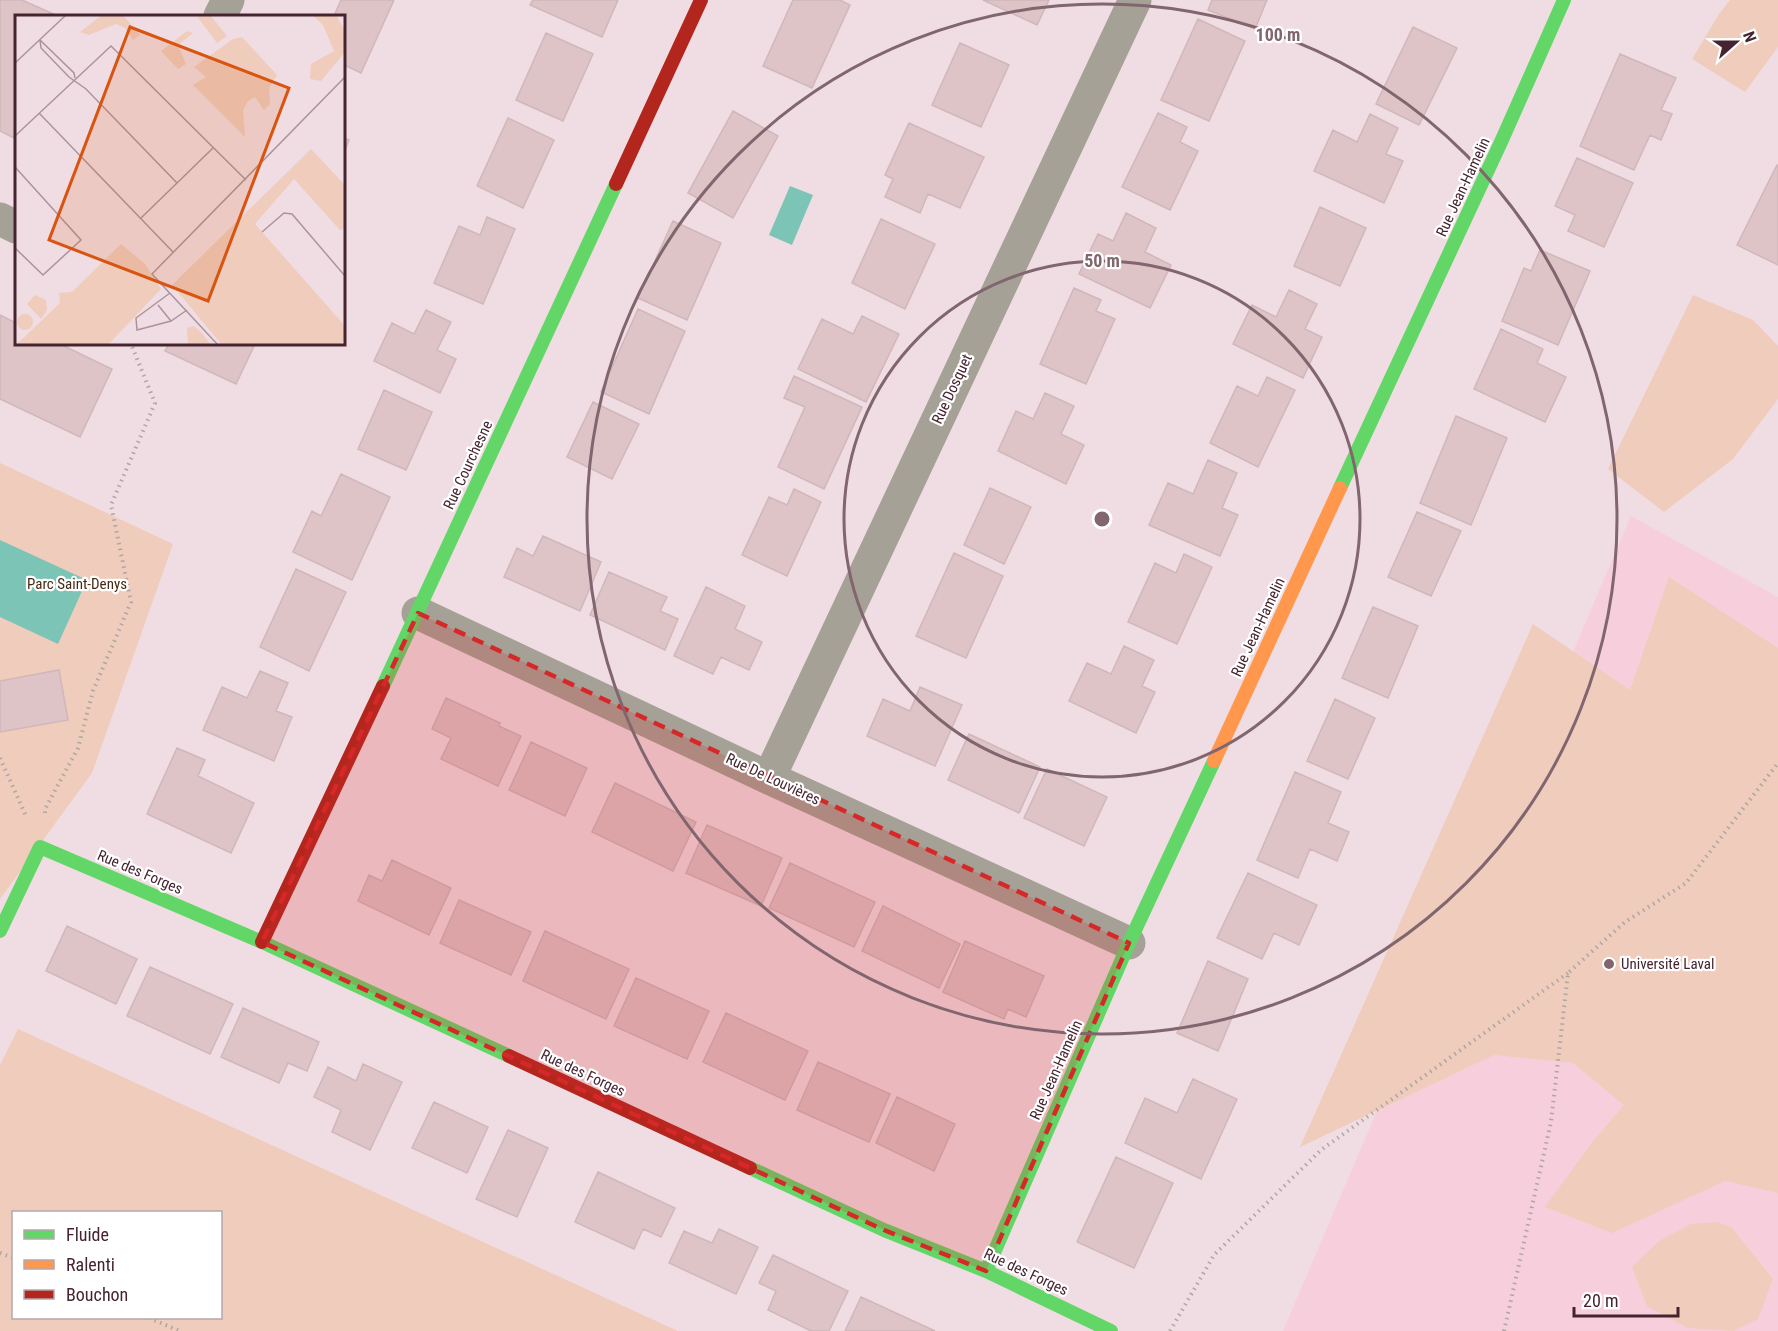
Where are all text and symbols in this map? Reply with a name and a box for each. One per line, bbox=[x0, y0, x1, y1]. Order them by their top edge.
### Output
north arrow bbox=[1706, 12, 1766, 72]
inset map bbox=[15, 15, 345, 345]
text: 100 m bbox=[1256, 24, 1300, 45]
text: N bbox=[1739, 29, 1760, 45]
street label: Rue Jean-Hamelin bbox=[1432, 135, 1494, 239]
text: 50 m bbox=[1084, 250, 1120, 271]
street label: Rue Dosquet bbox=[928, 351, 976, 427]
street label: Rue Courchesne bbox=[440, 418, 496, 512]
centre of rings bbox=[1092, 509, 1112, 529]
park label: Parc Saint-Denys bbox=[27, 575, 127, 593]
street label: Rue Jean-Hamelin bbox=[1227, 575, 1289, 679]
street label: Rue De Louvières bbox=[723, 749, 823, 809]
street label: Rue des Forges bbox=[95, 846, 185, 898]
place label: Université Laval bbox=[1621, 955, 1714, 973]
marker: Université Laval bbox=[1602, 957, 1616, 971]
street label: Rue Jean-Hamelin bbox=[1026, 1017, 1086, 1123]
street label: Rue des Forges bbox=[538, 1046, 628, 1100]
legend bbox=[12, 1211, 222, 1319]
text: Fluide bbox=[66, 1224, 109, 1245]
street label: Rue des Forges bbox=[981, 1245, 1071, 1299]
text: Ralenti bbox=[66, 1254, 115, 1275]
scale bar bbox=[1574, 1280, 1678, 1318]
text: Bouchon bbox=[66, 1284, 128, 1305]
text: 20 m bbox=[1583, 1290, 1618, 1311]

